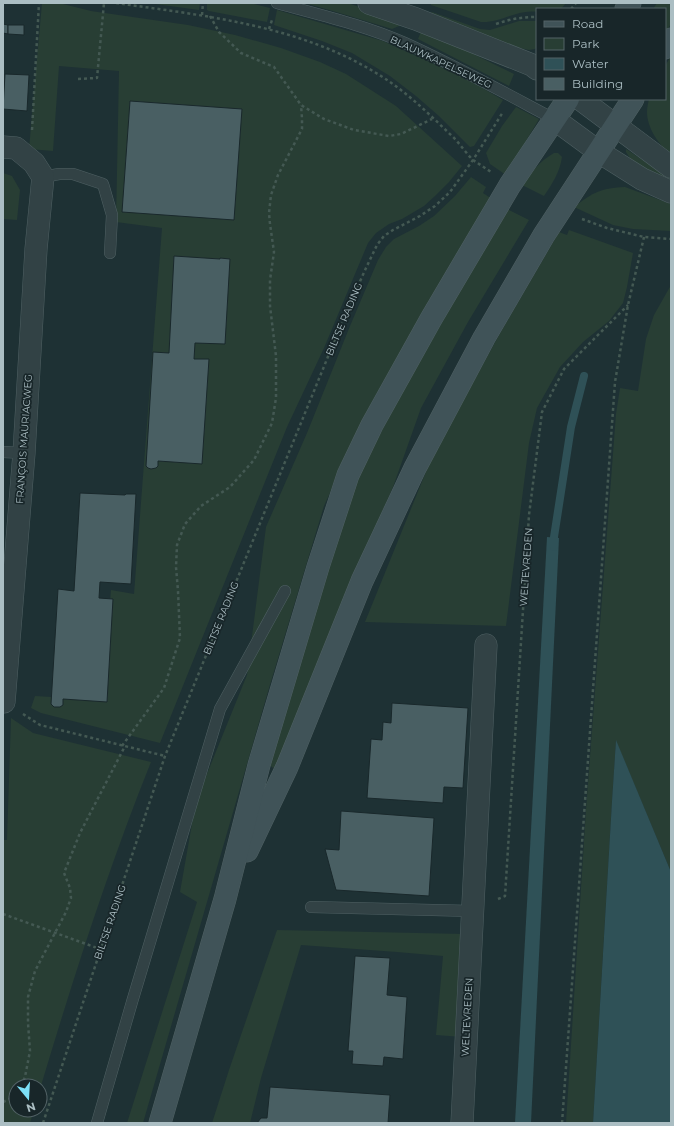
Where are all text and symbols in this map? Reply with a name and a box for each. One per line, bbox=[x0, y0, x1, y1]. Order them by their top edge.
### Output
legend bbox=[536, 8, 666, 100]
text: Road bbox=[572, 16, 603, 31]
street label: BLAUWKAPELSEWEG bbox=[388, 33, 494, 91]
text: Park bbox=[572, 36, 600, 51]
text: Water bbox=[572, 56, 609, 71]
text: Building bbox=[572, 76, 623, 91]
street label: BILTSE RADING bbox=[323, 280, 365, 358]
street label: FRANÇOIS MAURIACWEG bbox=[13, 374, 35, 504]
street label: WELTEVREDEN bbox=[517, 527, 535, 607]
street label: BILTSE RADING bbox=[200, 579, 242, 657]
street label: BILTSE RADING bbox=[91, 883, 129, 961]
street label: WELTEVREDEN bbox=[458, 977, 476, 1057]
north arrow bbox=[8, 1078, 48, 1118]
text: N bbox=[25, 1099, 37, 1116]

